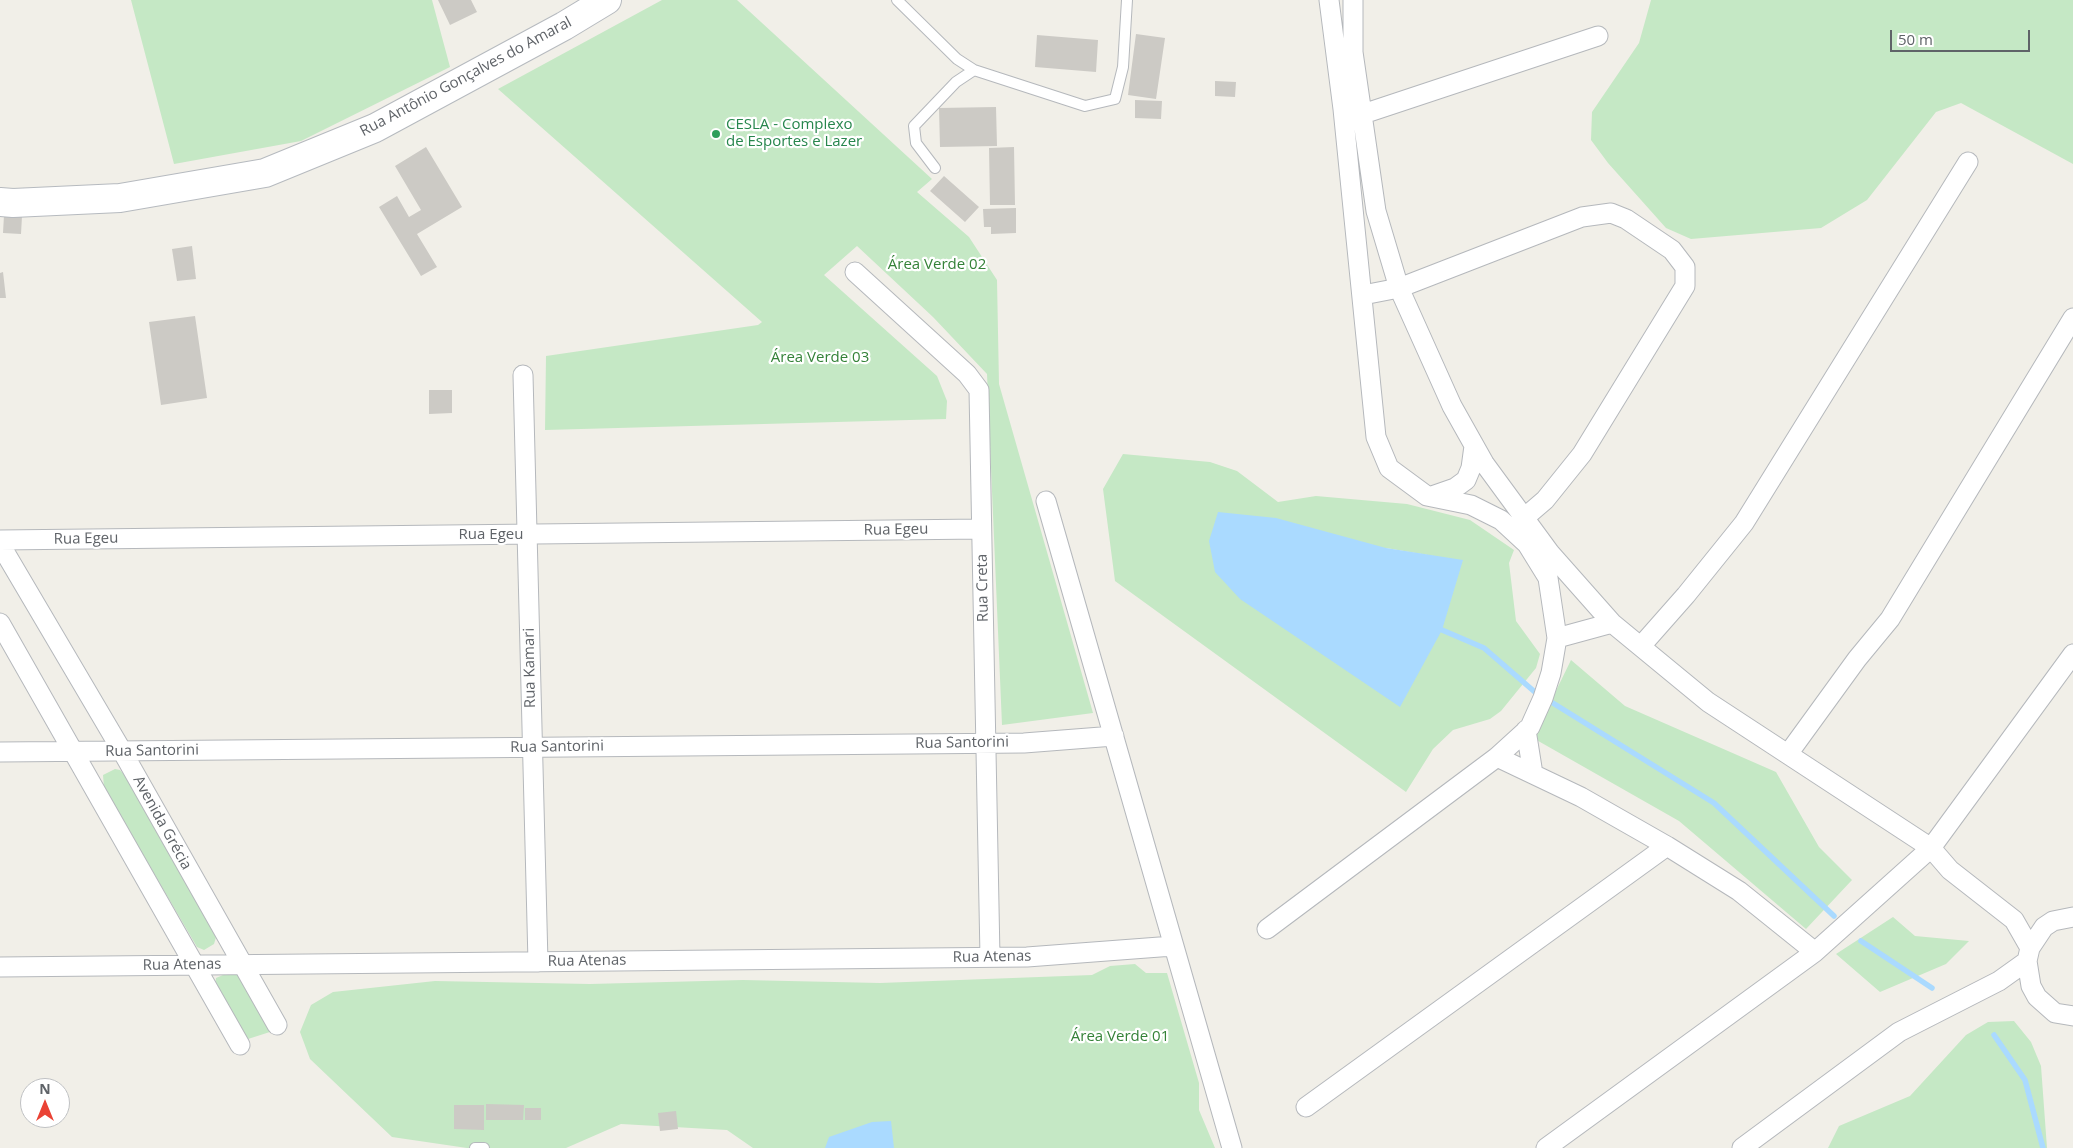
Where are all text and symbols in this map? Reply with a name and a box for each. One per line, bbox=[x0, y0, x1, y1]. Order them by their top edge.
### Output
street label: Rua Antônio Gonçalves do Amaral bbox=[357, 13, 575, 141]
scale bar bbox=[1893, 20, 2033, 52]
text: 50 m bbox=[1898, 29, 1933, 49]
place label: CESLA - Complexo de Esportes e Lazer bbox=[726, 116, 862, 151]
marker: CESLA - Complexo de Esportes e Lazer bbox=[710, 128, 722, 140]
park label: Área Verde 02 bbox=[888, 256, 986, 274]
park label: Área Verde 03 bbox=[771, 349, 869, 367]
street label: Rua Egeu bbox=[863, 520, 929, 540]
street label: Rua Egeu bbox=[459, 526, 523, 544]
street label: Rua Egeu bbox=[53, 529, 119, 549]
street label: Rua Creta bbox=[973, 554, 993, 622]
street label: Rua Kamari bbox=[520, 628, 540, 708]
street label: Rua Santorini bbox=[915, 733, 1009, 753]
street label: Rua Santorini bbox=[510, 737, 604, 757]
street label: Rua Santorini bbox=[105, 741, 199, 761]
street label: Avenida Grécia bbox=[129, 773, 195, 873]
street label: Rua Atenas bbox=[953, 947, 1031, 967]
street label: Rua Atenas bbox=[548, 951, 626, 971]
street label: Rua Atenas bbox=[143, 955, 221, 975]
park label: Área Verde 01 bbox=[1071, 1028, 1169, 1046]
north arrow bbox=[20, 1078, 70, 1128]
text: N bbox=[39, 1079, 51, 1098]

